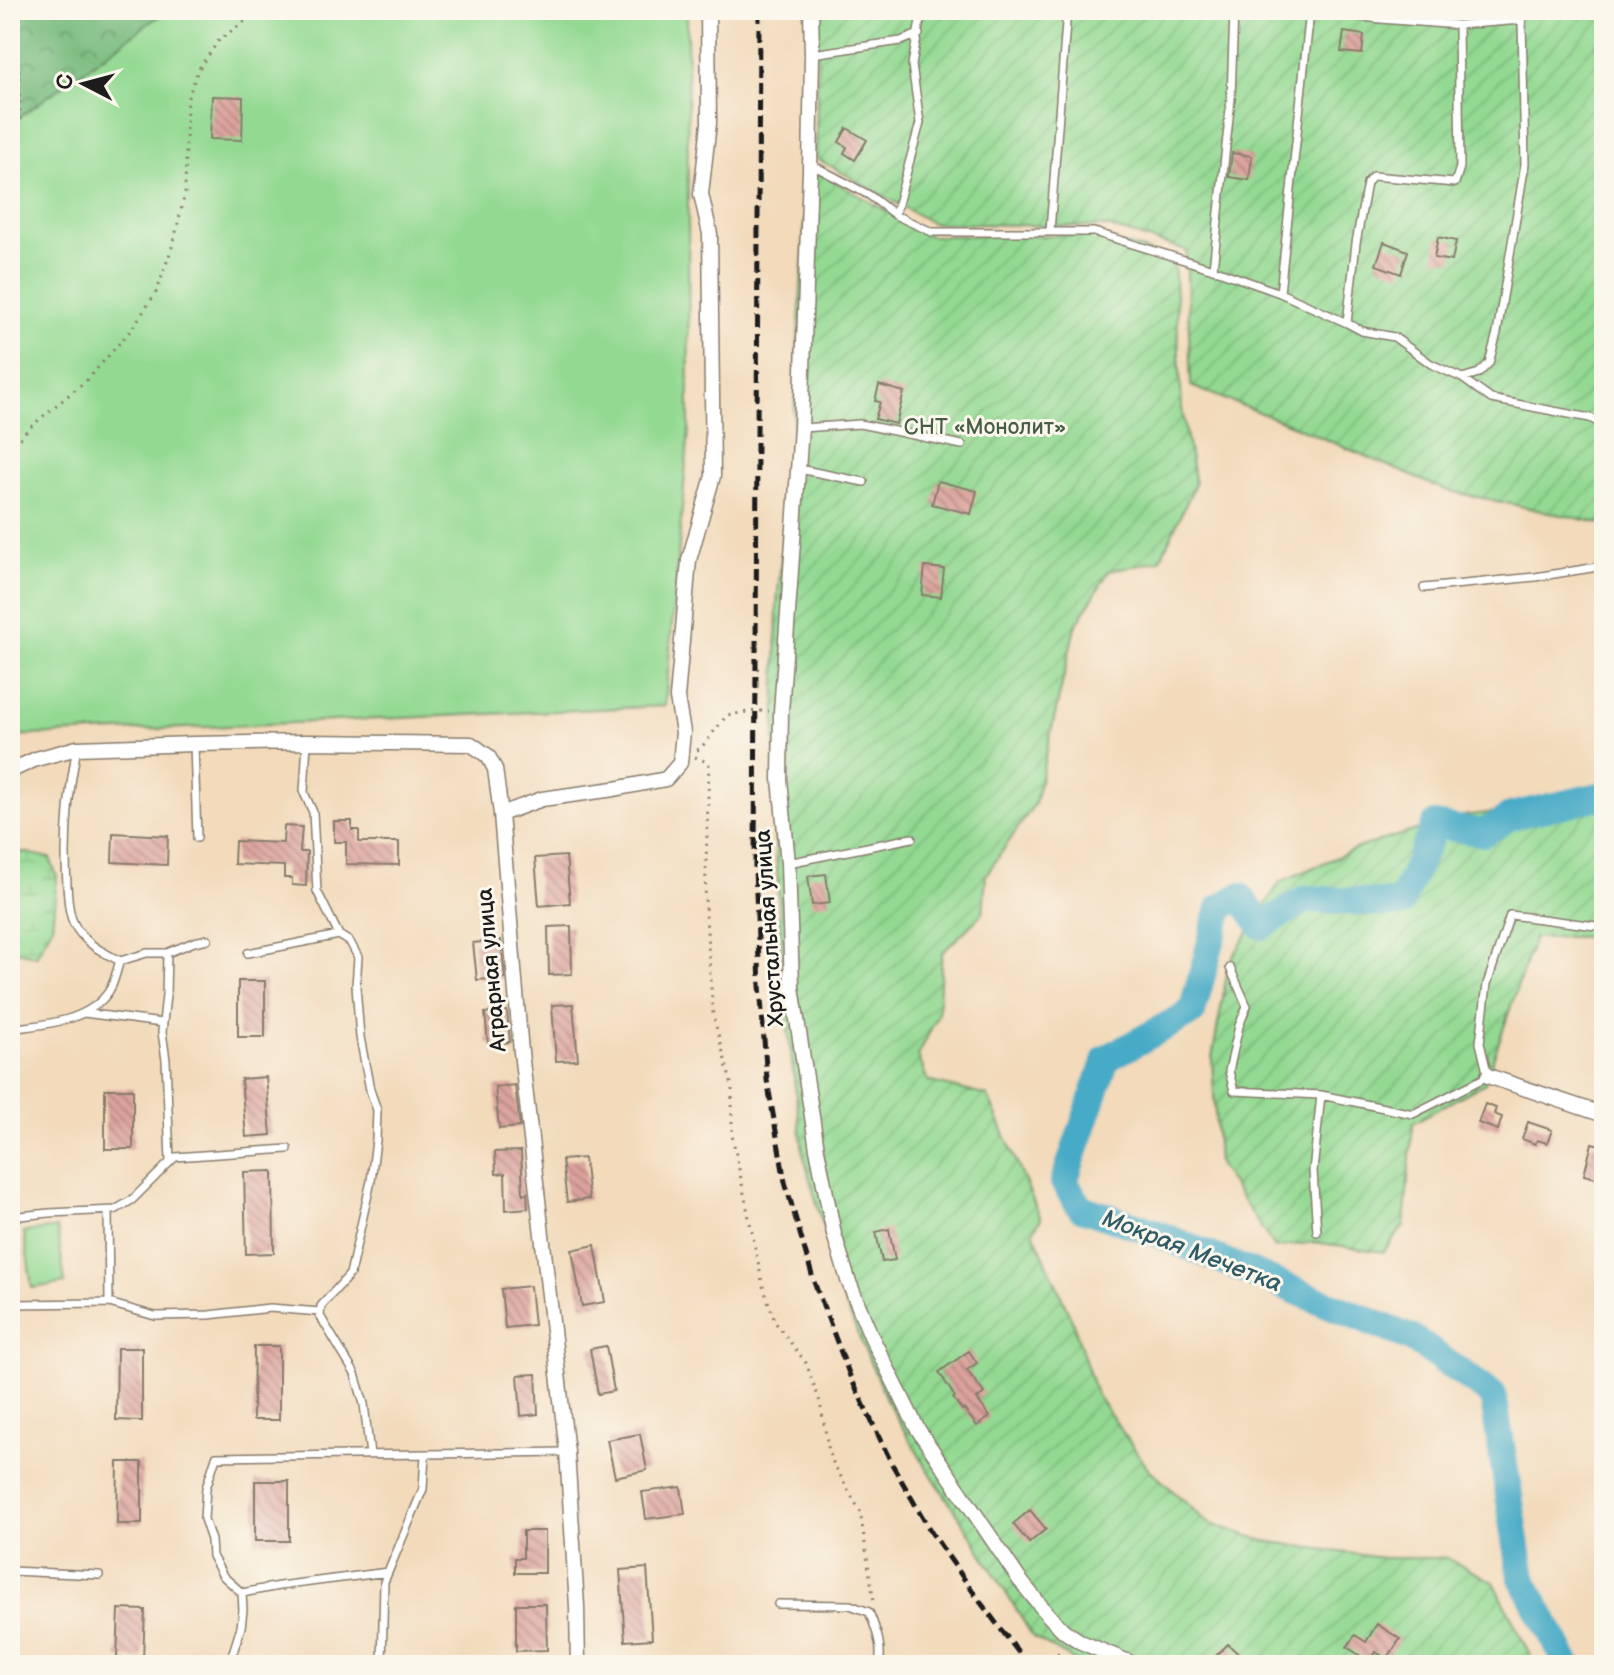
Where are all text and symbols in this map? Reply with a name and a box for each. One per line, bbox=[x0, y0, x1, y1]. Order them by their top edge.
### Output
north arrow bbox=[44, 44, 124, 124]
text: С bbox=[51, 73, 80, 91]
park label: СНТ «Монолит» bbox=[904, 414, 1066, 441]
street label: Хрустальная улица bbox=[750, 829, 790, 1027]
street label: Аграрная улица bbox=[471, 887, 513, 1054]
water label: Мокрая Мечетка bbox=[1098, 1203, 1286, 1299]

